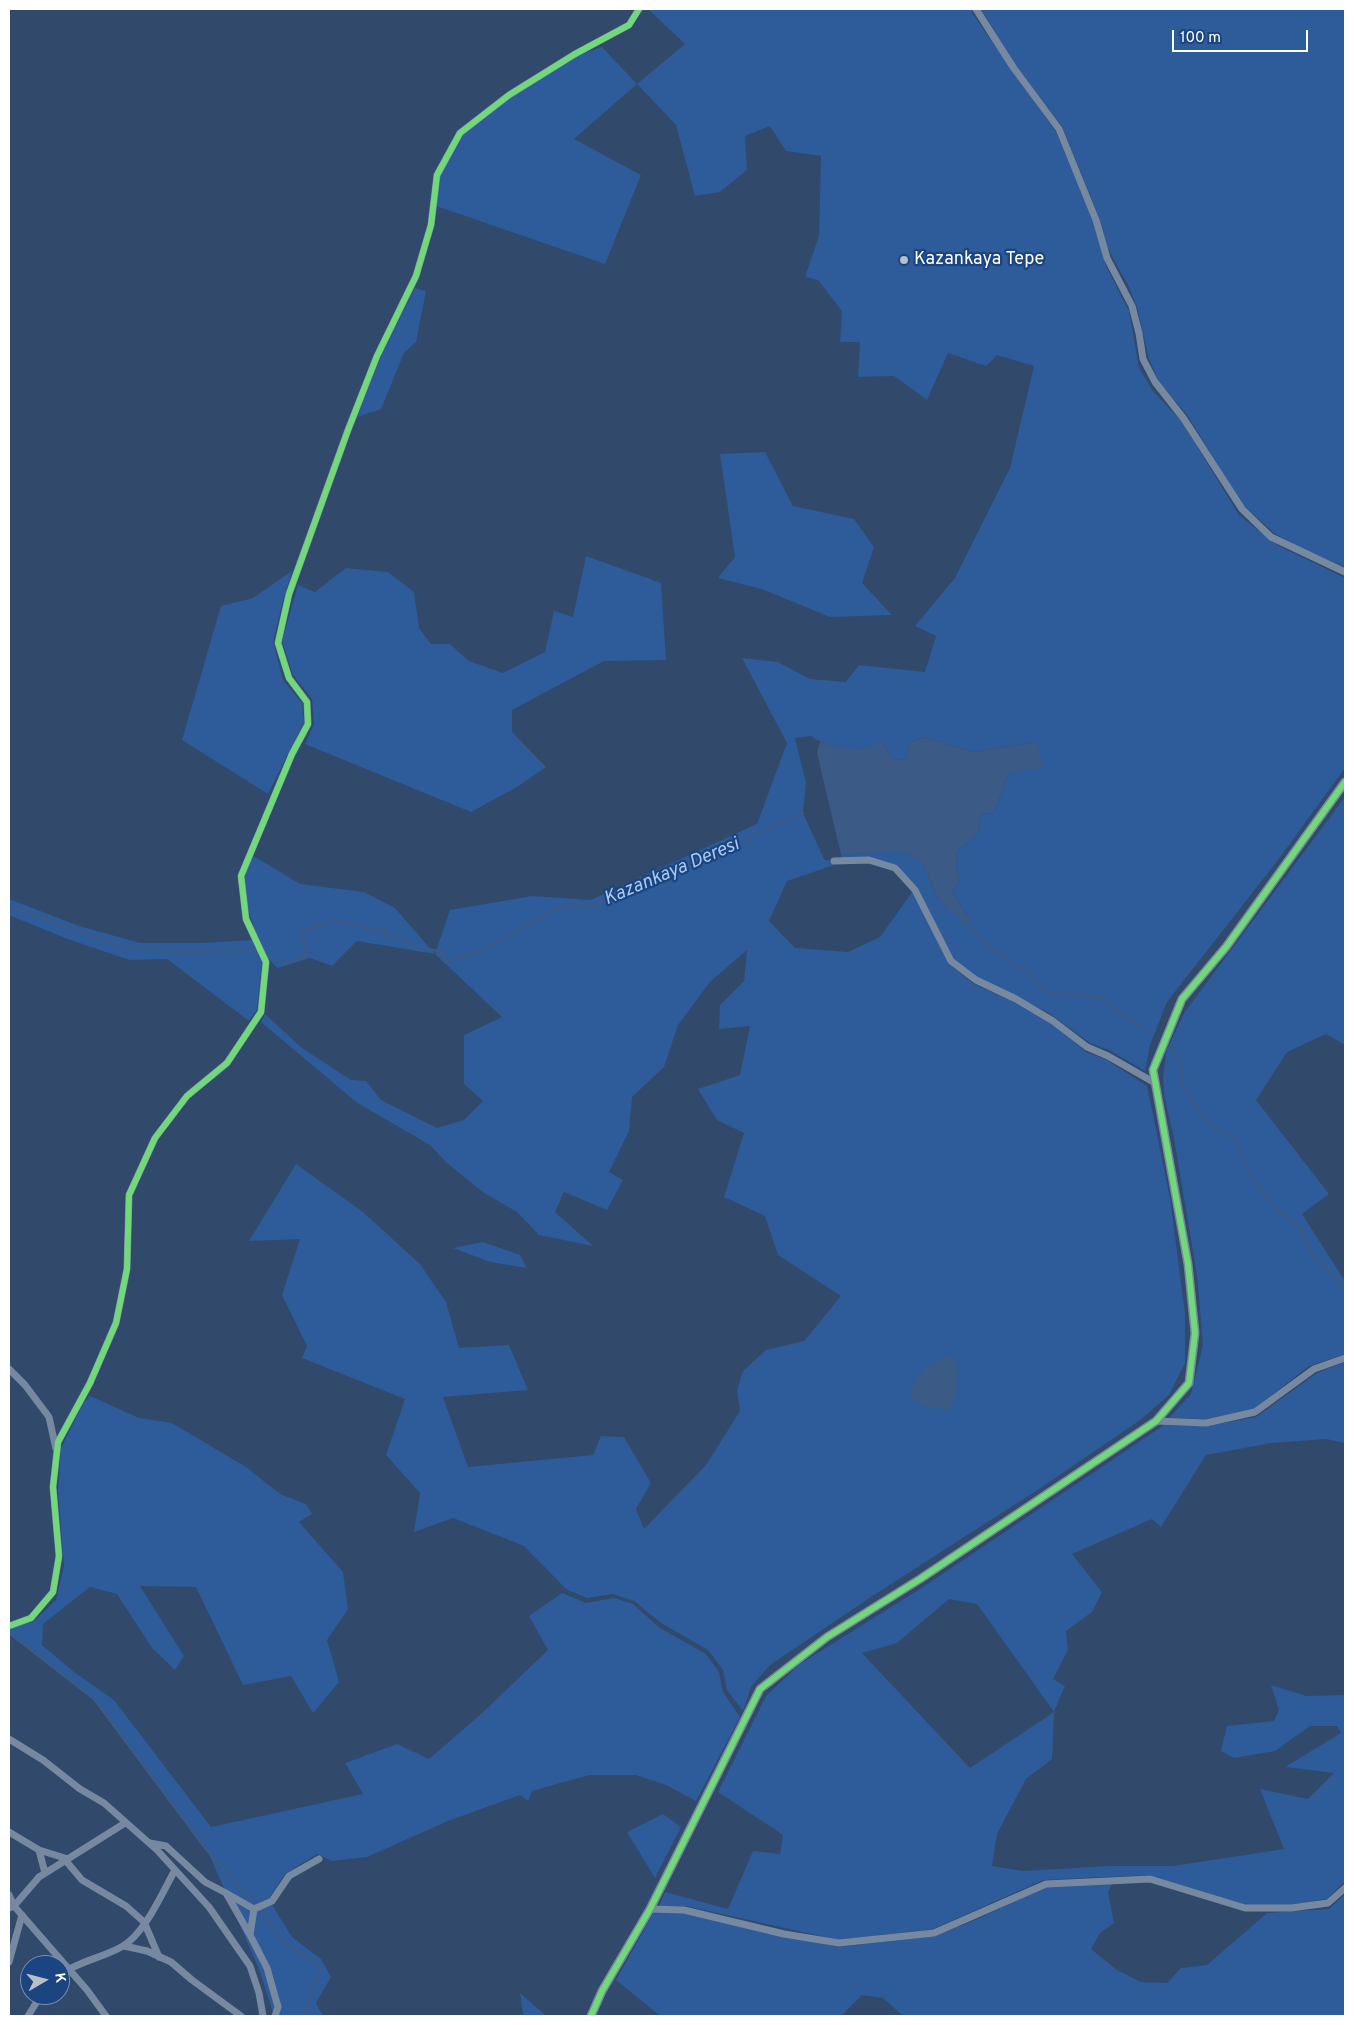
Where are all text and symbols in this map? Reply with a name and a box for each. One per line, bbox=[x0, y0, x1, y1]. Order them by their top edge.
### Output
scale bar bbox=[1174, 20, 1310, 52]
text: 100 m bbox=[1180, 29, 1221, 48]
place label: Kazankaya Tepe bbox=[914, 249, 1044, 271]
marker: Kazankaya Tepe bbox=[898, 254, 910, 266]
water label: Kazankaya Deresi bbox=[601, 834, 743, 912]
north arrow bbox=[20, 1955, 70, 2005]
text: K bbox=[50, 1972, 68, 1984]

